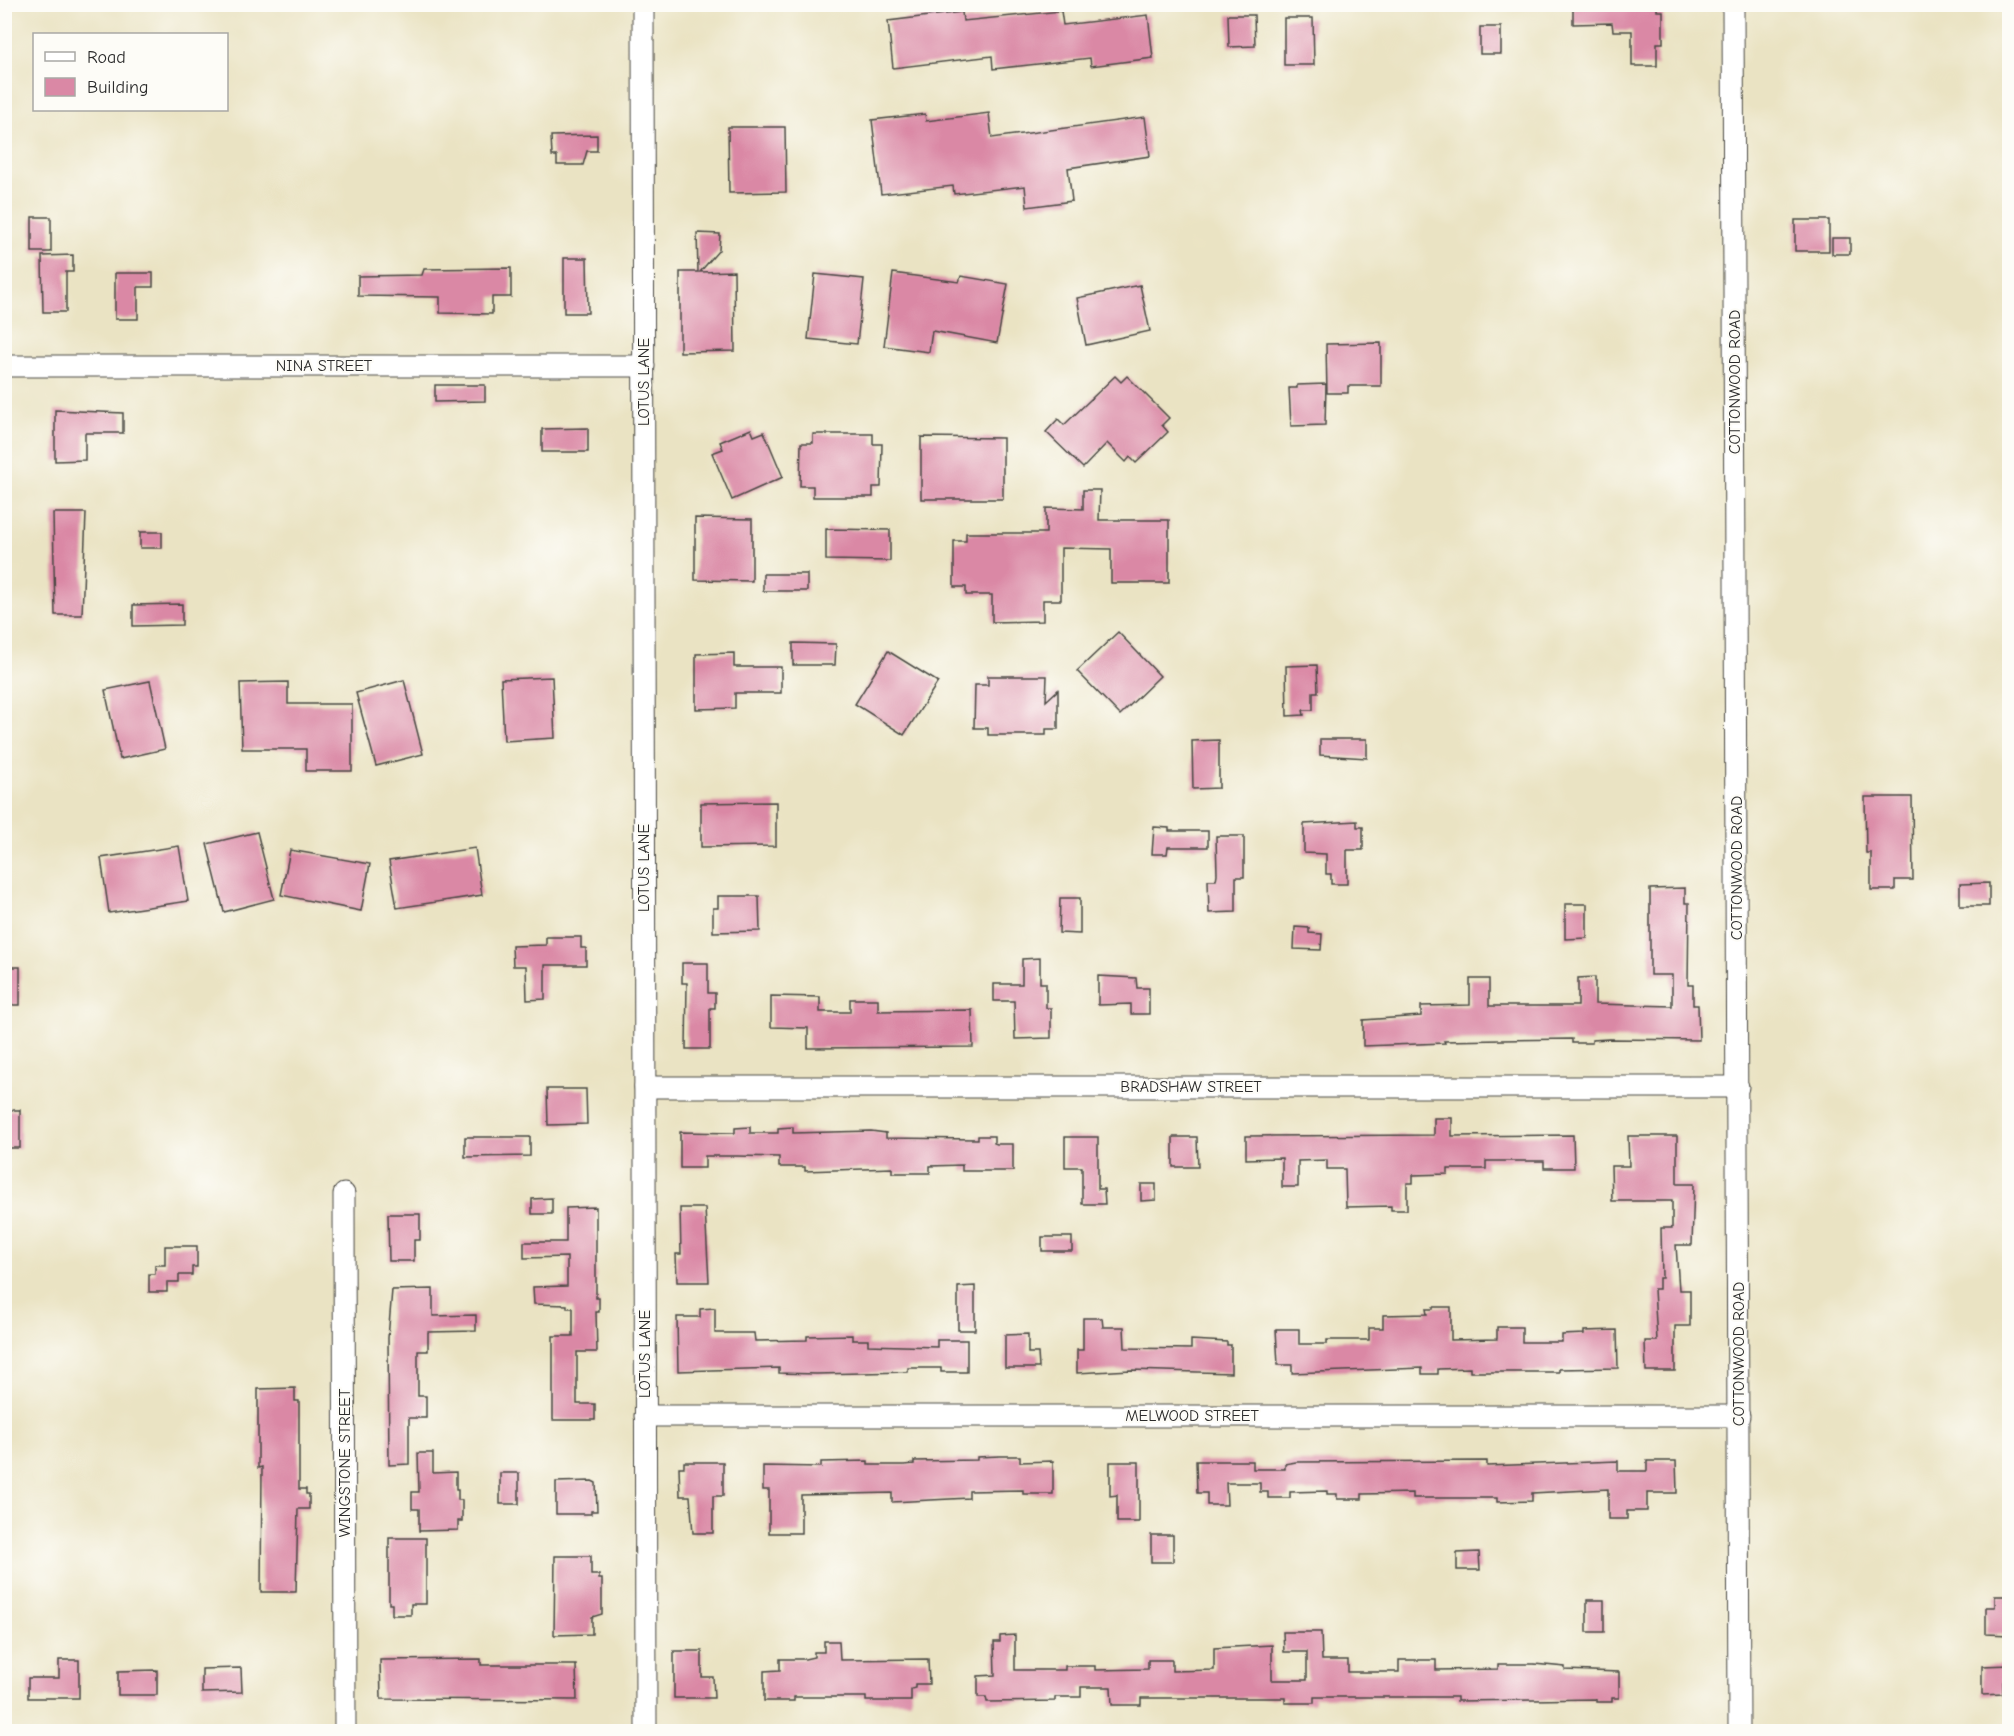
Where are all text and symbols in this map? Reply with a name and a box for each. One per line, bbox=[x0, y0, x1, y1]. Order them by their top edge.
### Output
legend bbox=[33, 33, 228, 111]
text: Road bbox=[87, 47, 126, 68]
text: Building bbox=[87, 77, 149, 98]
street label: COTTONWOOD ROAD bbox=[1726, 310, 1744, 454]
street label: LOTUS LANE bbox=[635, 338, 653, 426]
street label: NINA STREET bbox=[276, 357, 373, 375]
street label: COTTONWOOD ROAD bbox=[1728, 796, 1746, 940]
street label: LOTUS LANE bbox=[635, 824, 653, 912]
street label: BRADSHAW STREET bbox=[1120, 1078, 1262, 1096]
street label: COTTONWOOD ROAD bbox=[1730, 1282, 1748, 1426]
street label: LOTUS LANE bbox=[636, 1310, 654, 1398]
street label: WINGSTONE STREET bbox=[336, 1388, 354, 1537]
street label: MELWOOD STREET bbox=[1125, 1407, 1259, 1425]

